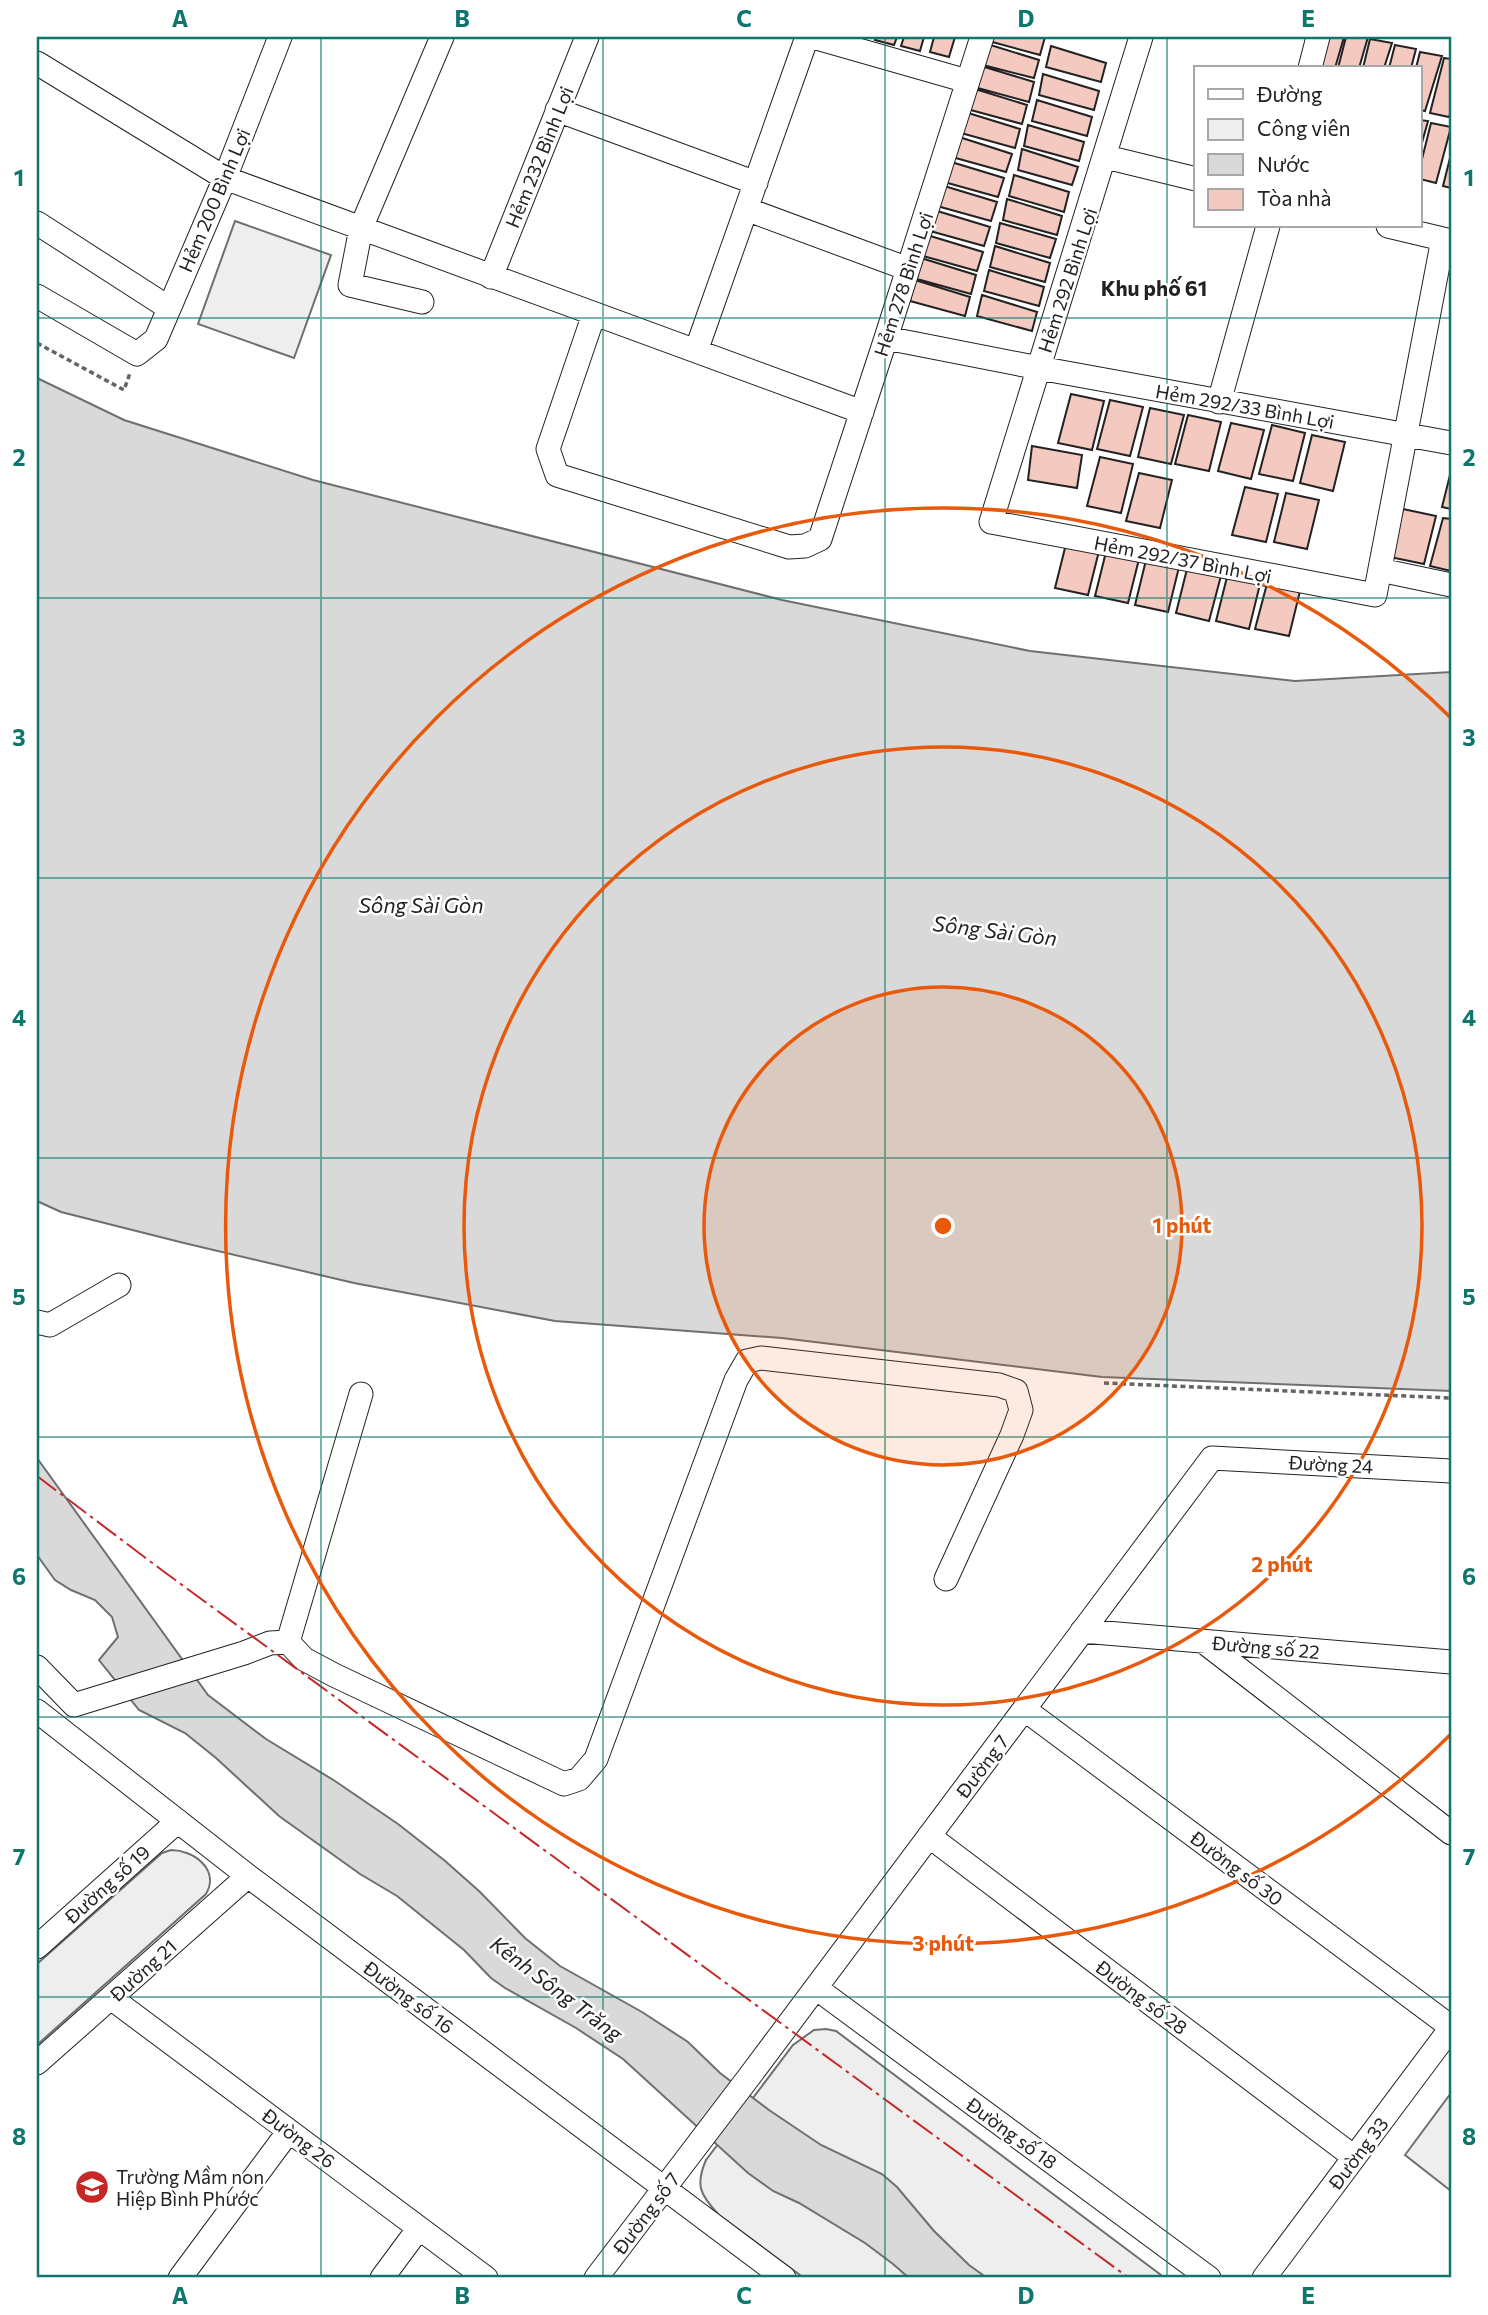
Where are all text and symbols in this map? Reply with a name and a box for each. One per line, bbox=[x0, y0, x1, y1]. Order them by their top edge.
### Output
text: A bbox=[172, 4, 189, 32]
text: B bbox=[454, 4, 470, 32]
text: C bbox=[736, 4, 752, 32]
text: D bbox=[1018, 4, 1035, 32]
text: E bbox=[1301, 4, 1315, 32]
legend bbox=[1194, 66, 1422, 228]
text: Đường bbox=[1256, 81, 1322, 106]
street label: Hẻm 232 Bình Lợi bbox=[500, 83, 578, 231]
text: Công viên bbox=[1257, 115, 1351, 140]
street label: Hẻm 200 Bình Lợi bbox=[173, 125, 255, 275]
text: Nước bbox=[1257, 151, 1310, 176]
text: 1 bbox=[14, 163, 24, 191]
text: 1 bbox=[1464, 163, 1474, 191]
text: Tòa nhà bbox=[1257, 185, 1331, 210]
street label: Hẻm 292 Bình Lợi bbox=[1033, 205, 1101, 355]
street label: Hẻm 278 Bình Lợi bbox=[869, 209, 937, 359]
district label: Khu phố 61 bbox=[1101, 275, 1207, 300]
street label: Hẻm 292/33 Bình Lợi bbox=[1154, 379, 1336, 433]
text: 2 bbox=[12, 443, 26, 471]
text: 2 bbox=[1462, 443, 1476, 471]
street label: Hẻm 292/37 Bình Lợi bbox=[1092, 531, 1274, 587]
text: 3 bbox=[12, 723, 26, 751]
text: 3 bbox=[1462, 723, 1476, 751]
water label: Sông Sài Gòn bbox=[359, 892, 483, 917]
water label: Sông Sài Gòn bbox=[931, 910, 1059, 950]
text: 4 bbox=[12, 1003, 26, 1031]
text: 4 bbox=[1462, 1003, 1476, 1031]
text: 1 phút bbox=[1153, 1212, 1212, 1237]
centre of rings bbox=[931, 1214, 955, 1238]
text: 5 bbox=[12, 1282, 26, 1310]
text: 5 bbox=[1462, 1282, 1476, 1310]
street label: Đường 24 bbox=[1287, 1450, 1374, 1478]
text: 2 phút bbox=[1251, 1551, 1313, 1576]
text: 6 bbox=[12, 1562, 26, 1590]
text: 6 bbox=[1462, 1562, 1476, 1590]
street label: Đường số 22 bbox=[1210, 1631, 1321, 1663]
street label: Đường 7 bbox=[950, 1730, 1013, 1803]
street label: Đường số 30 bbox=[1185, 1825, 1288, 1910]
street label: Đường số 19 bbox=[59, 1840, 154, 1929]
text: 7 bbox=[13, 1842, 25, 1870]
text: 7 bbox=[1463, 1842, 1475, 1870]
water label: Kênh Sông Trăng bbox=[486, 1930, 629, 2047]
text: 3 phút bbox=[912, 1930, 974, 1955]
street label: Đường 21 bbox=[104, 1934, 181, 2006]
street label: Đường số 16 bbox=[359, 1955, 458, 2038]
street label: Đường số 28 bbox=[1091, 1955, 1192, 2039]
street label: Đường số 18 bbox=[961, 2092, 1062, 2174]
street label: Đường 26 bbox=[257, 2103, 340, 2173]
street label: Đường 33 bbox=[1323, 2112, 1393, 2194]
text: 8 bbox=[12, 2122, 26, 2150]
text: 8 bbox=[1462, 2122, 1476, 2150]
place label: Trường Mầm non Hiệp Bình Phước bbox=[116, 2165, 264, 2210]
school or university icon: Trường Mầm non Hiệp Bình Phước bbox=[73, 2168, 111, 2206]
street label: Đường số 7 bbox=[607, 2168, 684, 2259]
text: A bbox=[172, 2281, 189, 2309]
text: B bbox=[454, 2281, 470, 2309]
text: C bbox=[736, 2281, 752, 2309]
text: D bbox=[1018, 2281, 1035, 2309]
text: E bbox=[1301, 2281, 1315, 2309]

